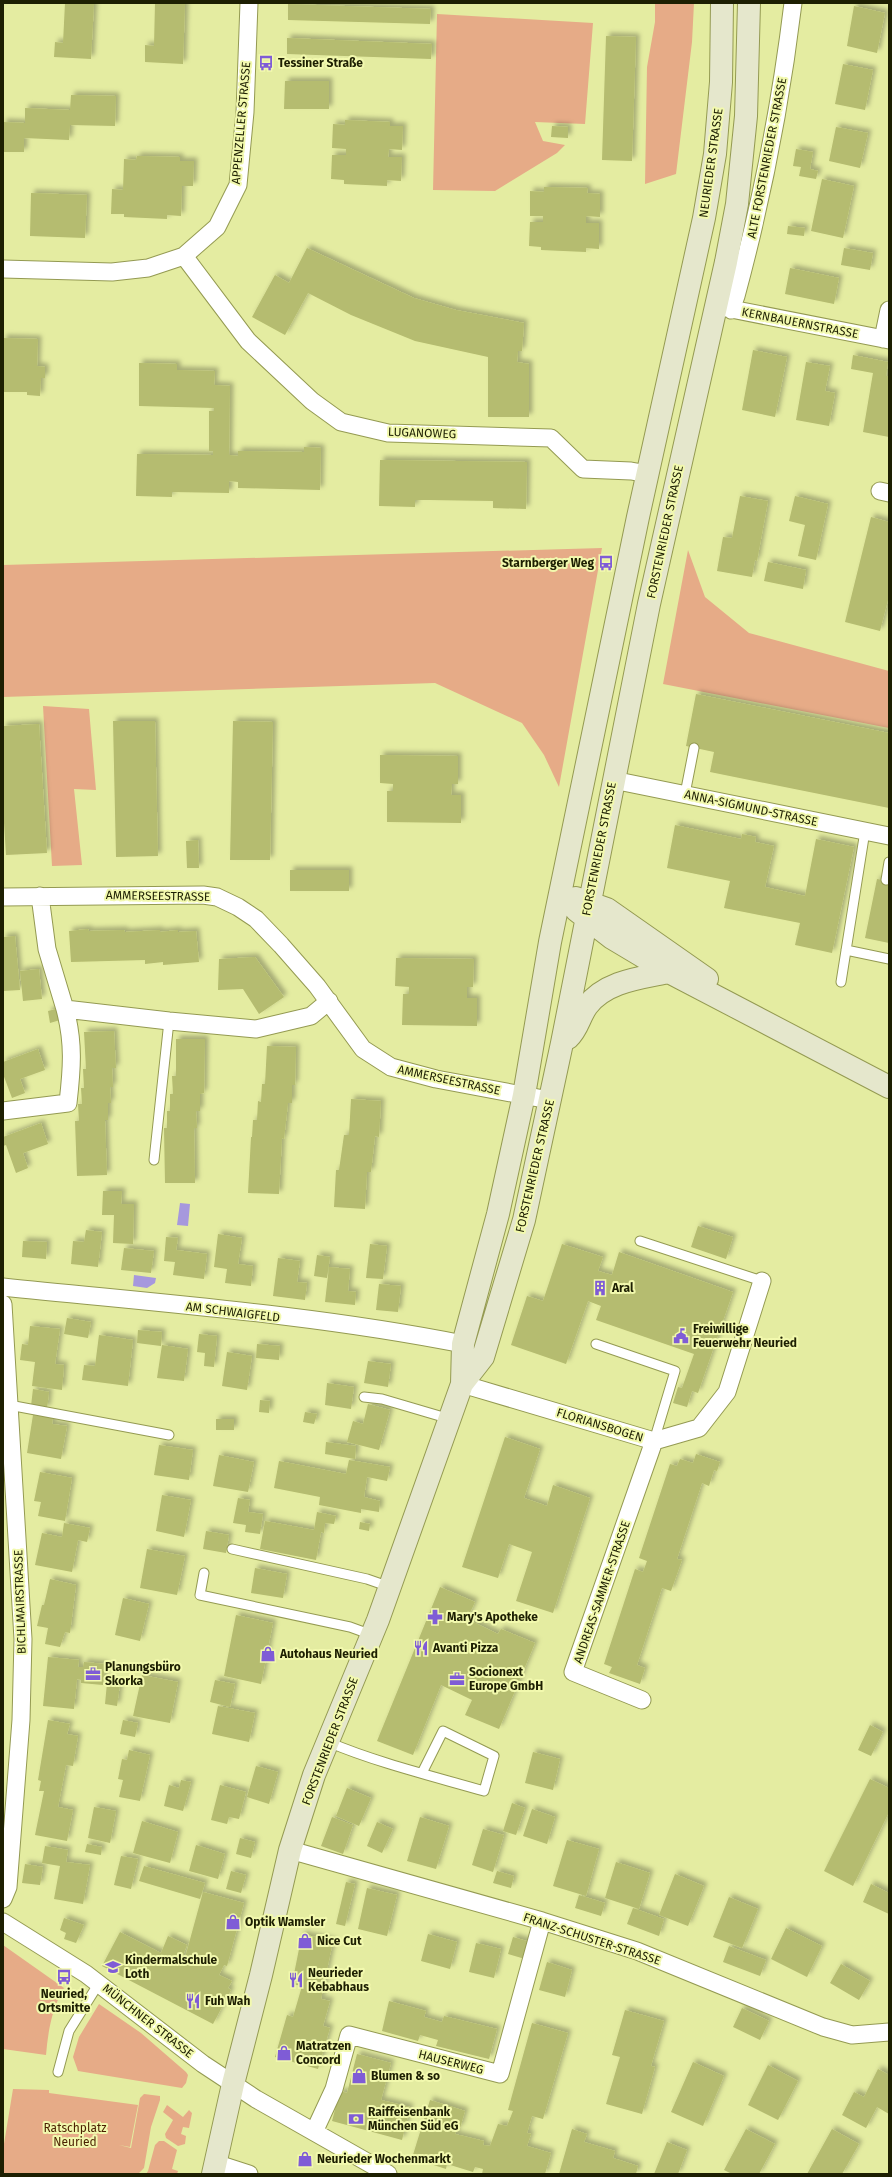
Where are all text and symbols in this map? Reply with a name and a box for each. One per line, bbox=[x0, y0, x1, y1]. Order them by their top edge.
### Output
bus stop icon: Tessiner Straße bbox=[257, 54, 275, 72]
place label: Tessiner Straße bbox=[278, 56, 363, 70]
street label: APPENZELLER STRASSE bbox=[229, 61, 253, 185]
street label: ALTE FORSTENRIEDER STRASSE bbox=[745, 76, 789, 240]
street label: NEURIEDER STRASSE bbox=[696, 107, 726, 219]
street label: KERNBAUERNSTRASSE bbox=[740, 305, 860, 341]
street label: LUGANOWEG bbox=[388, 425, 456, 441]
street label: FORSTENRIEDER STRASSE bbox=[644, 464, 686, 600]
bus stop icon: Starnberger Weg bbox=[597, 554, 615, 572]
place label: Starnberger Weg bbox=[502, 556, 594, 570]
street label: FORSTENRIEDER STRASSE bbox=[579, 781, 619, 917]
street label: ANNA-SIGMUND-STRASSE bbox=[683, 787, 819, 829]
street label: AMMERSEESTRASSE bbox=[106, 888, 210, 904]
street label: AMMERSEESTRASSE bbox=[396, 1062, 502, 1098]
street label: FORSTENRIEDER STRASSE bbox=[513, 1098, 557, 1234]
building icon: Aral bbox=[591, 1279, 609, 1297]
place label: Aral bbox=[611, 1281, 634, 1295]
street label: AM SCHWAIGFELD bbox=[185, 1299, 281, 1325]
place label: Freiwillige Feuerwehr Neuried bbox=[693, 1322, 797, 1350]
public building icon: Freiwillige Feuerwehr Neuried bbox=[672, 1327, 690, 1345]
street label: FLORIANSBOGEN bbox=[555, 1405, 645, 1445]
street label: ANDREAS-SAMMER-STRASSE bbox=[571, 1519, 633, 1665]
street label: BICHLMAIRSTRASSE bbox=[11, 1550, 29, 1654]
pharmacy icon: Mary's Apotheke bbox=[426, 1608, 444, 1626]
place label: Mary's Apotheke bbox=[447, 1610, 538, 1624]
restaurant icon: Avanti Pizza bbox=[412, 1639, 430, 1657]
place label: Avanti Pizza bbox=[432, 1641, 499, 1655]
shop icon: Autohaus Neuried bbox=[259, 1645, 277, 1663]
place label: Autohaus Neuried bbox=[279, 1647, 378, 1661]
place label: Planungsbüro Skorka bbox=[105, 1660, 181, 1688]
office icon: Planungsbüro Skorka bbox=[84, 1665, 102, 1683]
place label: Socionext Europe GmbH bbox=[469, 1665, 543, 1693]
office icon: Socionext Europe GmbH bbox=[448, 1670, 466, 1688]
street label: FORSTENRIEDER STRASSE bbox=[299, 1675, 361, 1807]
street label: FRANZ-SCHUSTER-STRASSE bbox=[522, 1910, 662, 1968]
shop icon: Optik Wamsler bbox=[224, 1913, 242, 1931]
place label: Optik Wamsler bbox=[245, 1915, 325, 1929]
shop icon: Nice Cut bbox=[296, 1932, 314, 1950]
place label: Nice Cut bbox=[317, 1934, 362, 1948]
place label: Kindermalschule Loth bbox=[125, 1953, 218, 1981]
school or university icon: Kindermalschule Loth bbox=[104, 1958, 122, 1976]
place label: Neurieder Kebabhaus bbox=[308, 1966, 369, 1994]
bus stop icon: Neuried, Ortsmitte bbox=[55, 1968, 73, 1986]
restaurant icon: Neurieder Kebabhaus bbox=[287, 1971, 305, 1989]
street label: MÜNCHNER STRASSE bbox=[100, 1980, 197, 2061]
place label: Neuried, Ortsmitte bbox=[38, 1987, 91, 2015]
restaurant icon: Fuh Wah bbox=[184, 1992, 202, 2010]
place label: Fuh Wah bbox=[205, 1994, 250, 2008]
place label: Matratzen Concord bbox=[296, 2039, 351, 2067]
shop icon: Matratzen Concord bbox=[275, 2044, 293, 2062]
street label: HAUSERWEG bbox=[417, 2047, 485, 2077]
shop icon: Blumen & so bbox=[350, 2067, 368, 2085]
place label: Blumen & so bbox=[371, 2069, 440, 2083]
place label: Raiffeisenbank München Süd eG bbox=[368, 2105, 459, 2133]
bank icon: Raiffeisenbank München Süd eG bbox=[347, 2110, 365, 2128]
park label: Ratschplatz Neuried bbox=[43, 2121, 107, 2149]
shop icon: Neurieder Wochenmarkt bbox=[296, 2150, 314, 2168]
place label: Neurieder Wochenmarkt bbox=[317, 2152, 451, 2166]

